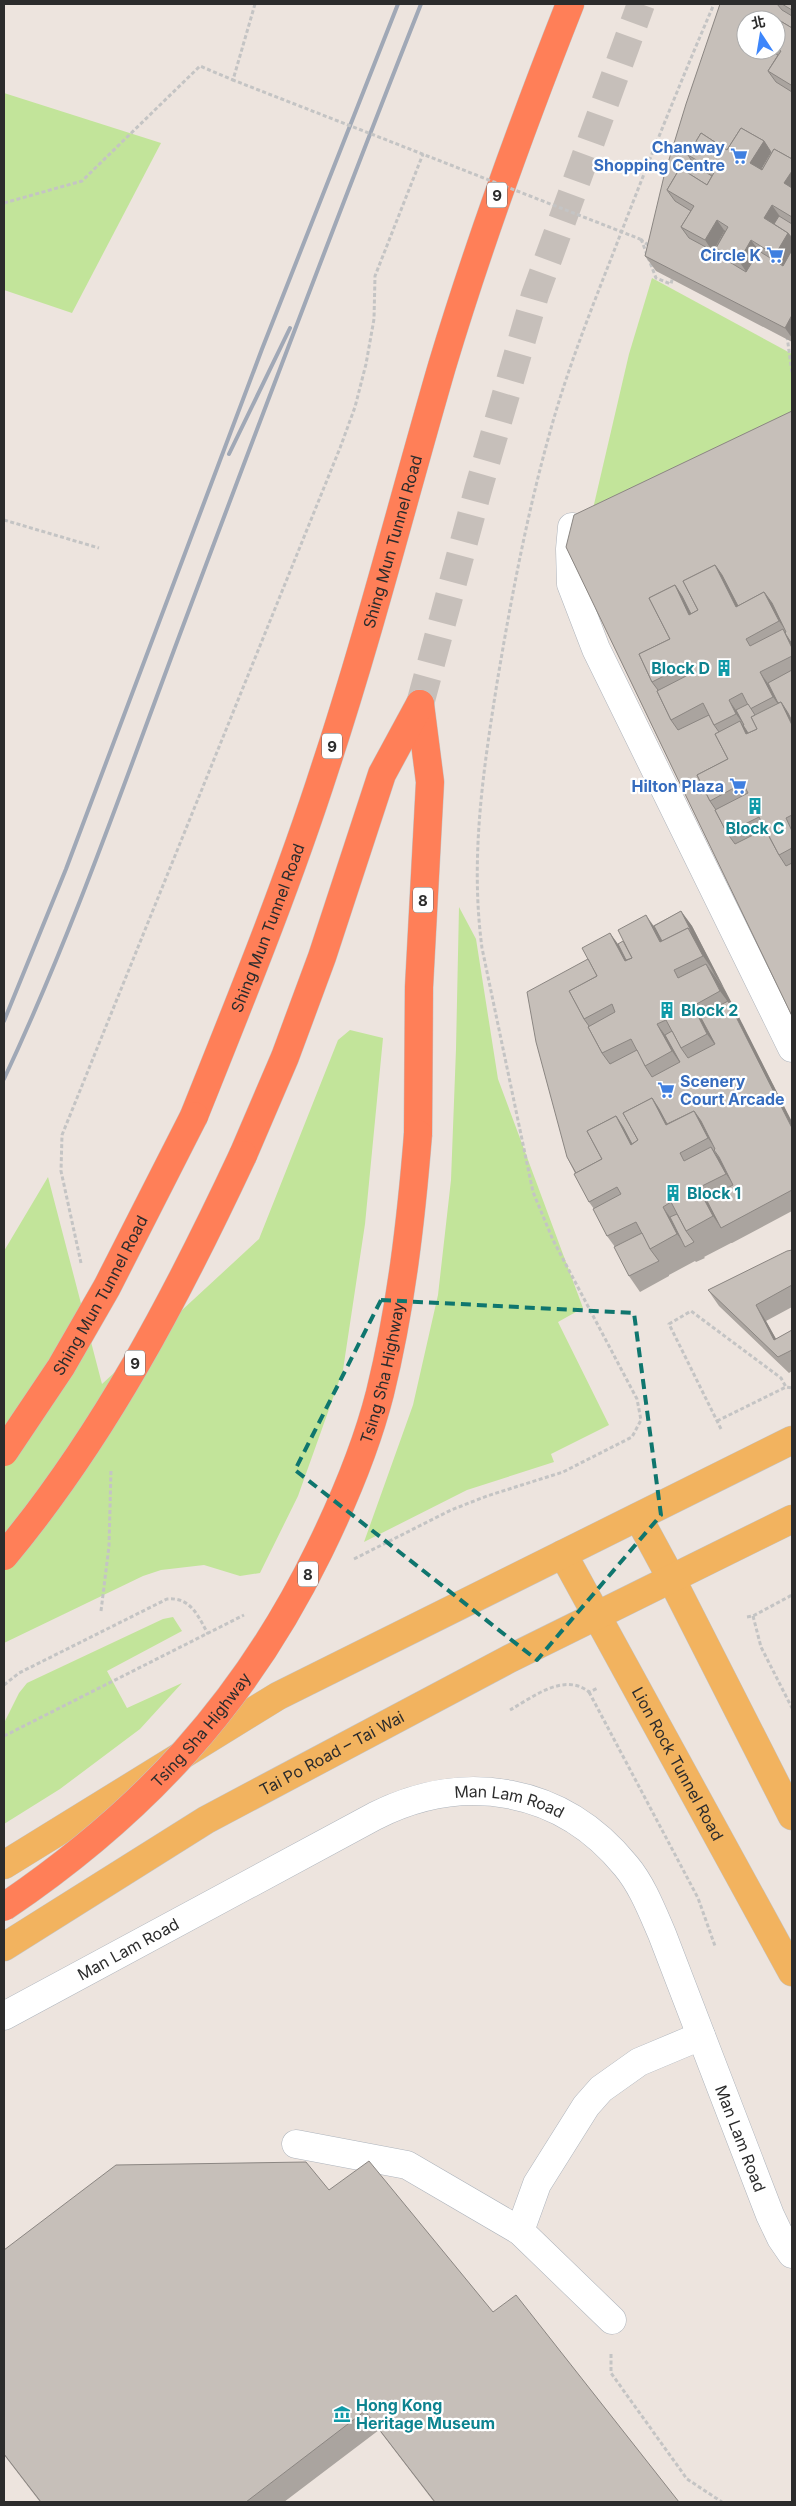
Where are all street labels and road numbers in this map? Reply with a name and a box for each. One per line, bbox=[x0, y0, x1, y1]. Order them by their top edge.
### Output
road number: 9 bbox=[487, 182, 507, 208]
street label: Shing Mun Tunnel Road bbox=[359, 453, 426, 631]
road number: 9 bbox=[322, 734, 342, 758]
street label: Shing Mun Tunnel Road bbox=[226, 841, 309, 1015]
road number: 8 bbox=[413, 888, 433, 912]
street label: Shing Mun Tunnel Road bbox=[48, 1212, 152, 1379]
street label: Tsing Sha Highway bbox=[356, 1301, 408, 1446]
road number: 9 bbox=[125, 1350, 145, 1376]
road number: 8 bbox=[298, 1562, 318, 1586]
street label: Tsing Sha Highway bbox=[147, 1668, 255, 1792]
street label: Lion Rock Tunnel Road bbox=[628, 1683, 728, 1844]
street label: Tai Po Road – Tai Wai bbox=[256, 1707, 407, 1800]
street label: Man Lam Road bbox=[454, 1781, 568, 1822]
street label: Man Lam Road bbox=[74, 1914, 182, 1985]
street label: Man Lam Road bbox=[711, 2082, 770, 2195]

